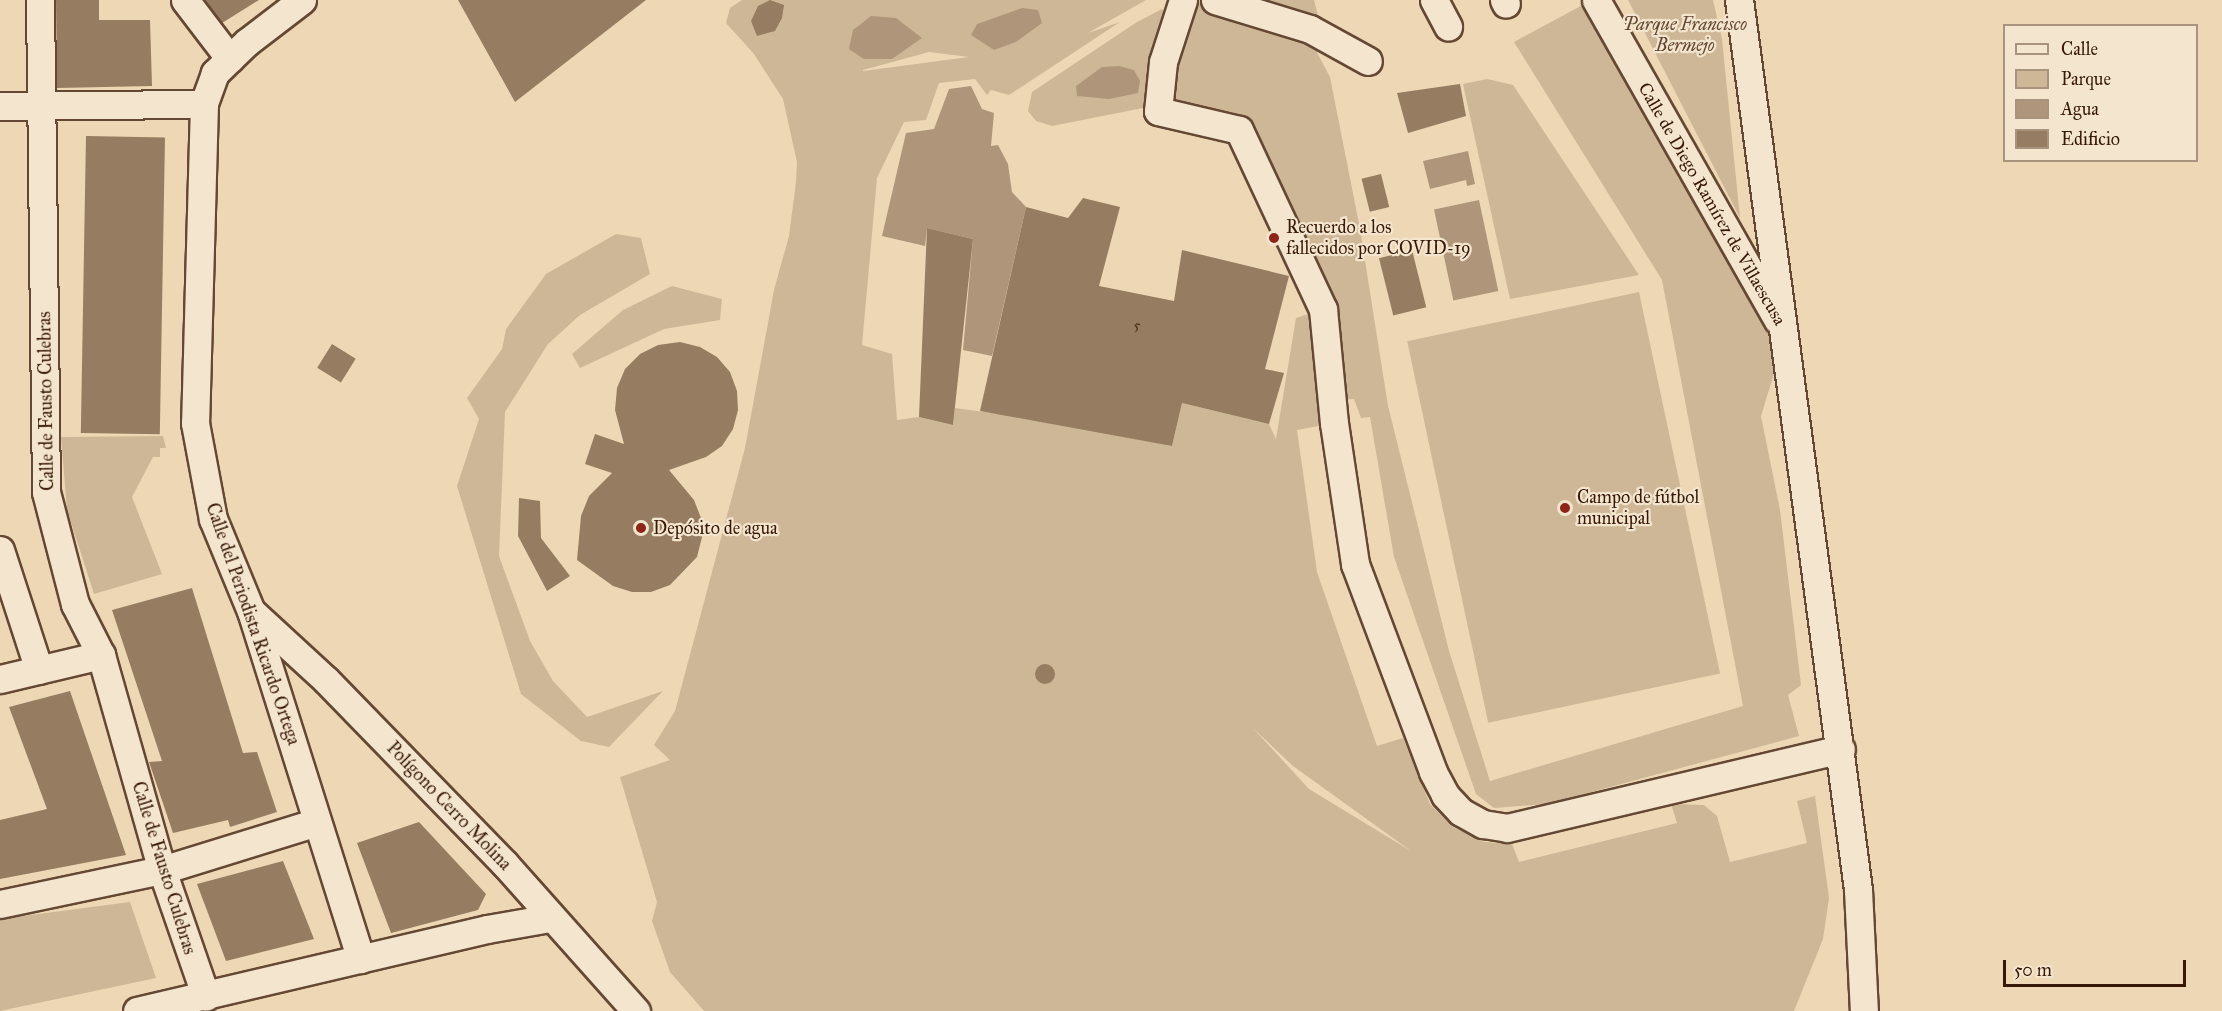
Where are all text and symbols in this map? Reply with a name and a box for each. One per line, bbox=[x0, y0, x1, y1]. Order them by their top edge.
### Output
park label: Parque Francisco Bermejo bbox=[1623, 14, 1747, 57]
legend bbox=[2003, 24, 2198, 162]
text: Calle bbox=[2061, 38, 2098, 60]
text: Parque bbox=[2061, 68, 2111, 90]
street label: Calle de Diego Ramírez de Villaescusa bbox=[1633, 79, 1791, 329]
text: Agua bbox=[2061, 98, 2099, 120]
text: Edificio bbox=[2061, 128, 2120, 150]
place label: Recuerdo a los fallecidos por COVID-19 bbox=[1286, 217, 1471, 260]
marker: Recuerdo a los fallecidos por COVID-19 bbox=[1267, 231, 1281, 245]
street label: Calle de Fausto Culebras bbox=[34, 311, 58, 491]
house number: 5 bbox=[1134, 317, 1140, 335]
place label: Campo de fútbol municipal bbox=[1577, 487, 1699, 530]
street label: Calle del Periodista Ricardo Ortega bbox=[201, 500, 305, 748]
marker: Campo de fútbol municipal bbox=[1558, 501, 1572, 515]
place label: Depósito de agua bbox=[653, 517, 778, 539]
marker: Depósito de agua bbox=[634, 521, 648, 535]
street label: Polígono Cerro Molina bbox=[382, 737, 516, 875]
street label: Calle de Fausto Culebras bbox=[127, 779, 201, 957]
scale bar bbox=[2006, 948, 2189, 986]
text: 50 m bbox=[2014, 959, 2052, 981]

